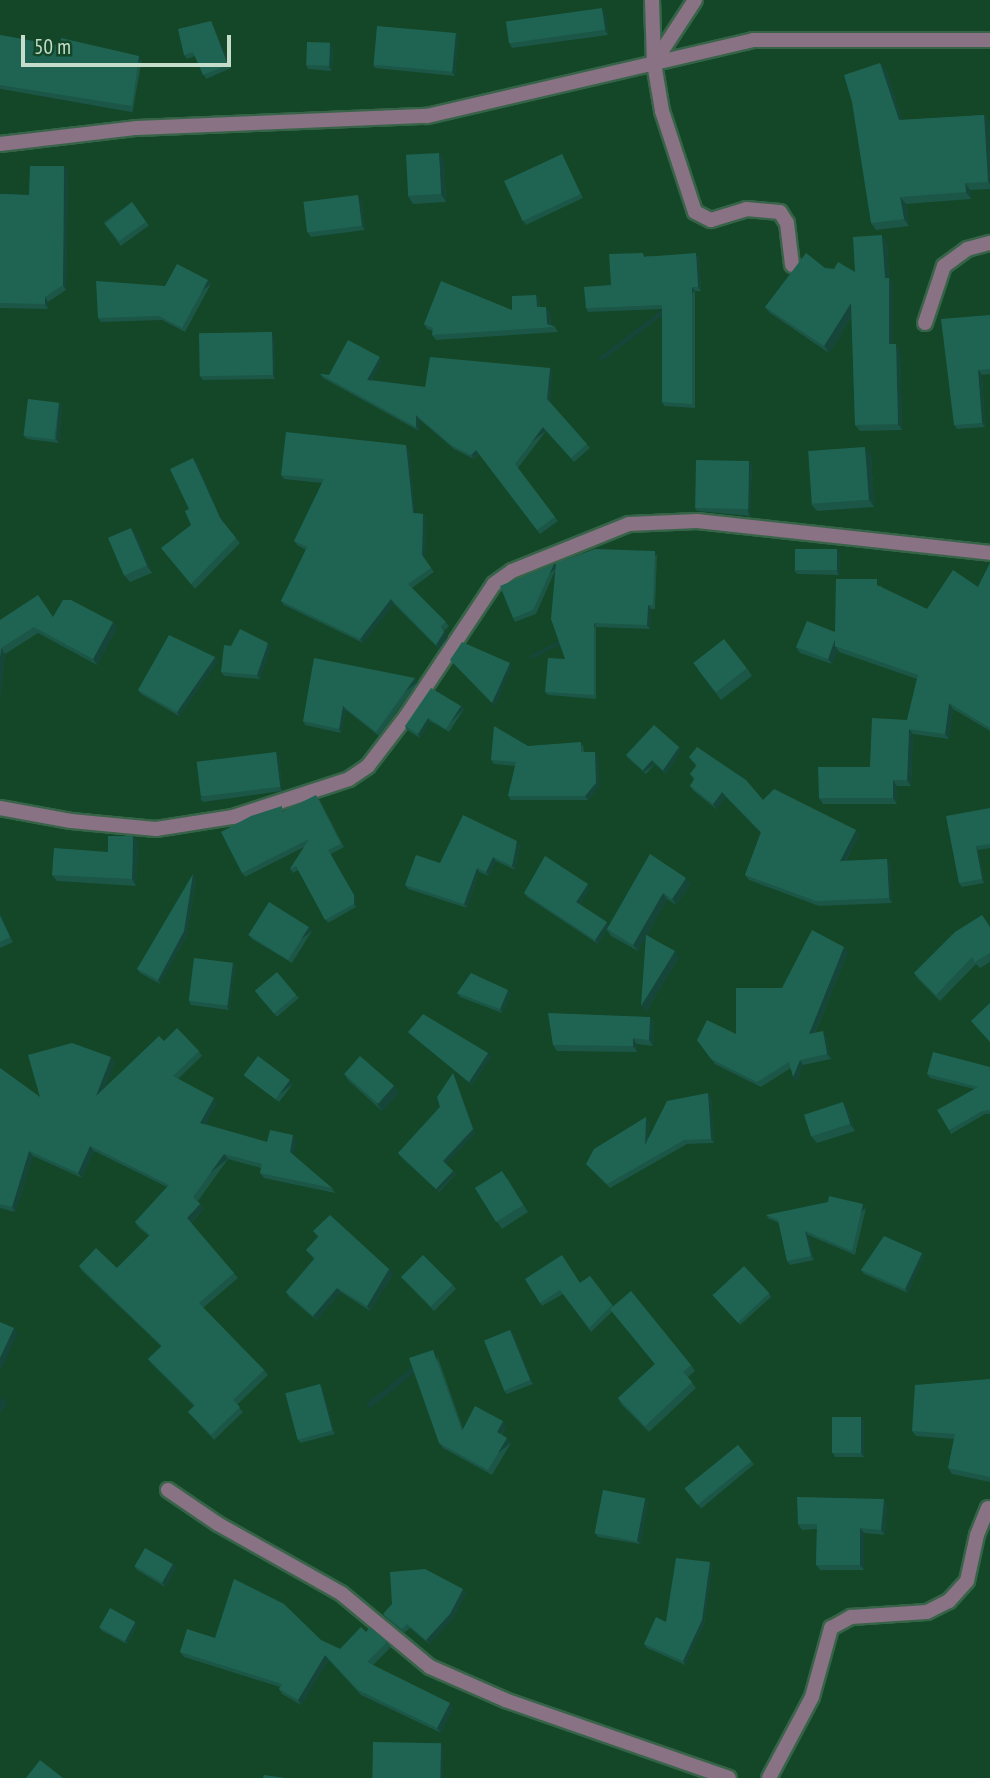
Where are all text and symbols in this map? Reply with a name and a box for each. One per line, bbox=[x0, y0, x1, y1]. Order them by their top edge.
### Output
scale bar bbox=[24, 21, 234, 65]
text: 50 m bbox=[34, 33, 71, 60]

